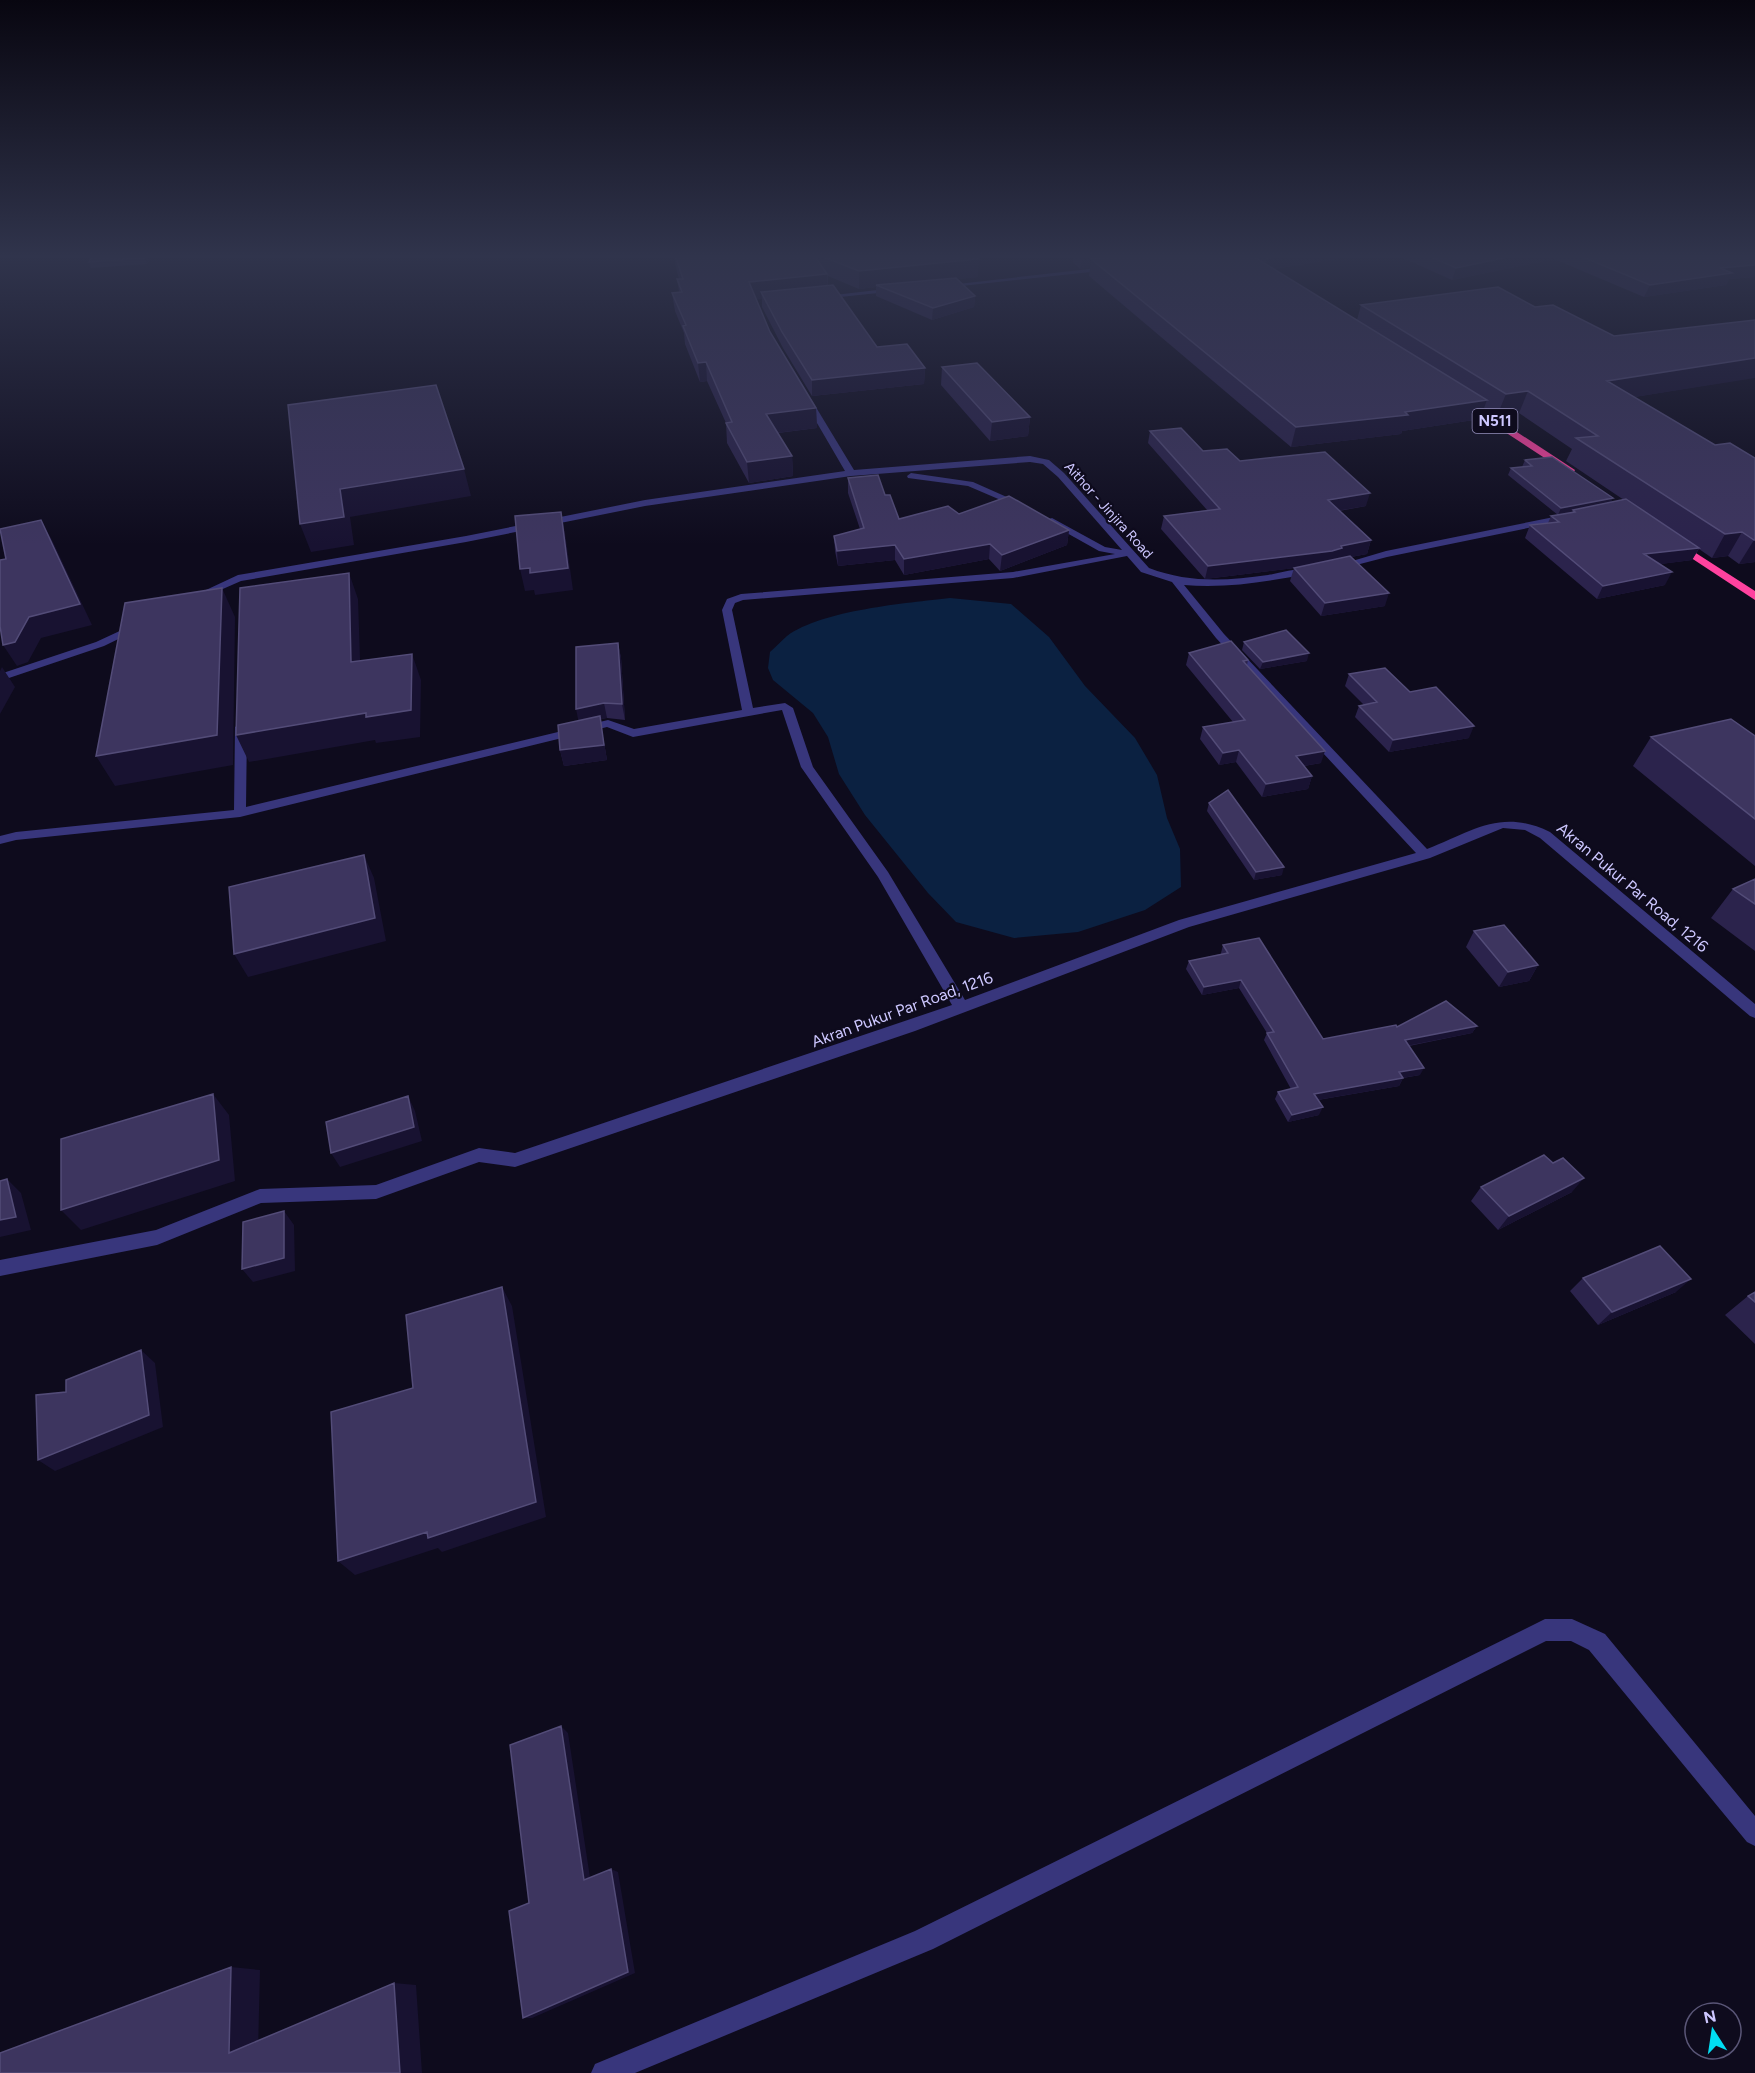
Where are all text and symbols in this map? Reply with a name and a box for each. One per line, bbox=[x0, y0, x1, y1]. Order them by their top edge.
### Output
road number: N511 bbox=[1472, 409, 1518, 433]
street label: Aithor - Jinjira Road bbox=[1061, 458, 1157, 562]
street label: Akran Pukur Par Road, 1216 bbox=[1553, 819, 1712, 956]
street label: Akran Pukur Par Road, 1216 bbox=[809, 968, 995, 1051]
north arrow bbox=[1683, 2001, 1743, 2061]
text: N bbox=[1702, 2006, 1718, 2027]

